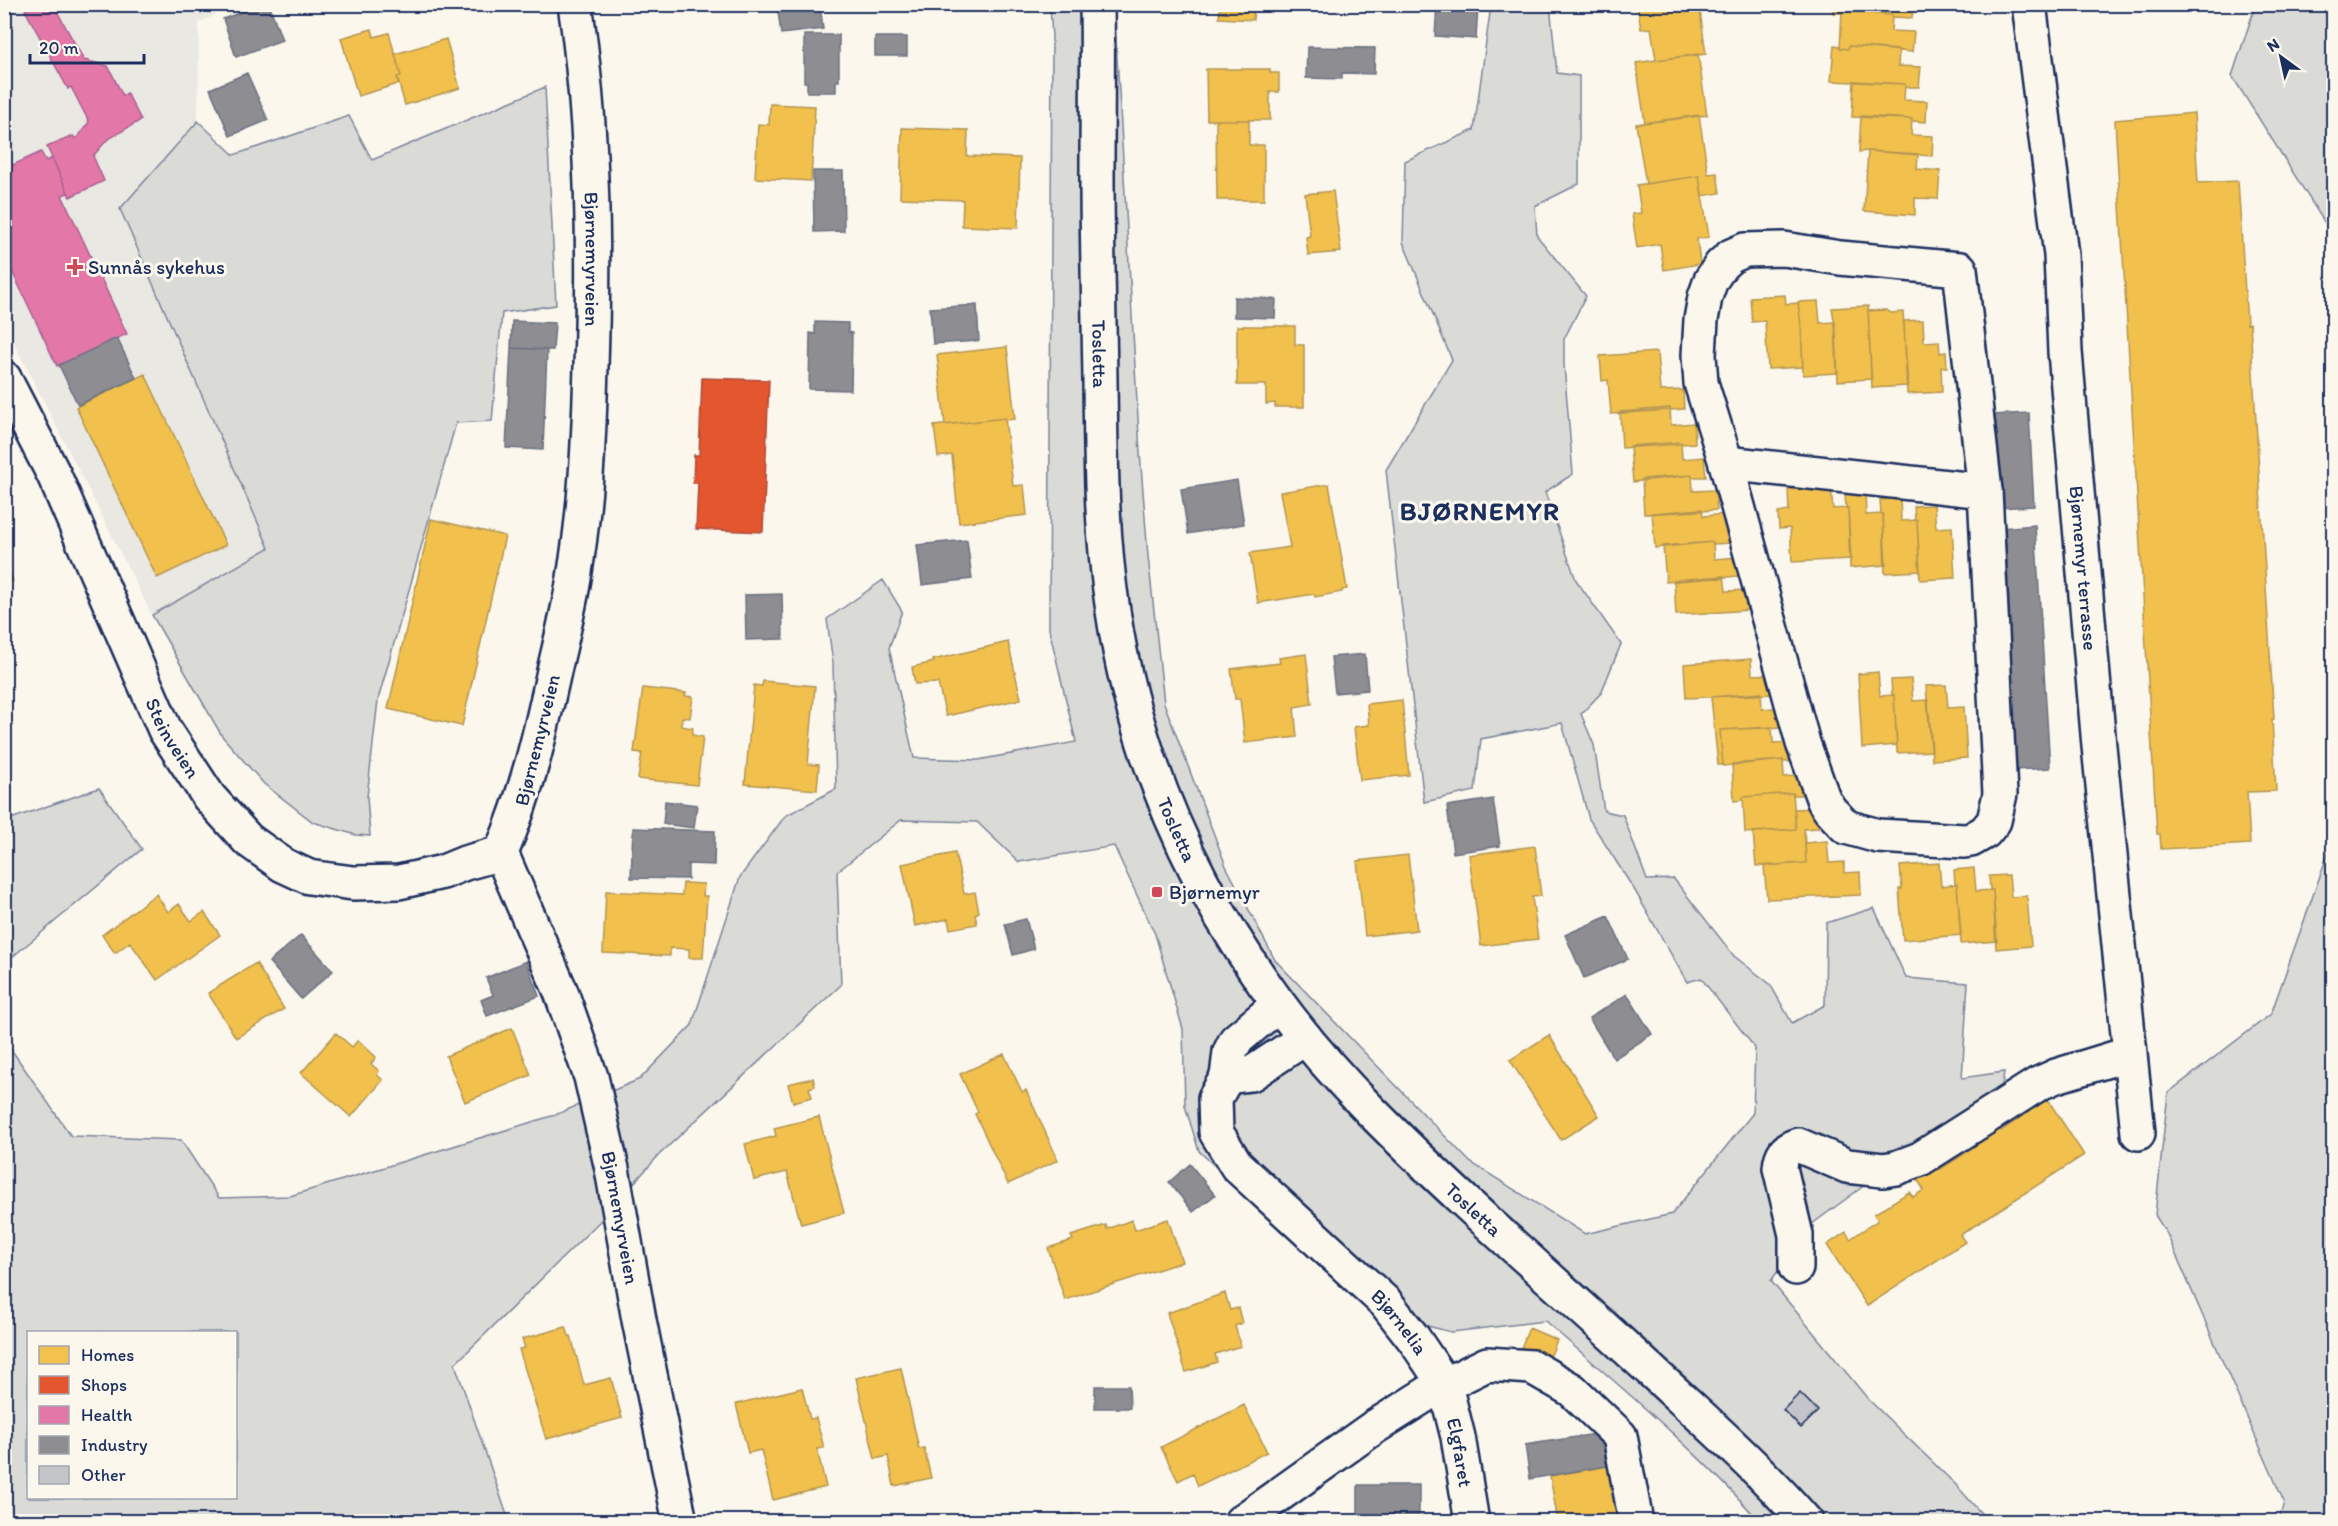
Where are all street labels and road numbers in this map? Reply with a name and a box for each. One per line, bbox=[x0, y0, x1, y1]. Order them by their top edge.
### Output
street label: Bjørnemyrveien bbox=[580, 191, 605, 327]
street label: Tosletta bbox=[1087, 320, 1112, 389]
street label: Bjørnemyr terrasse bbox=[2065, 485, 2103, 652]
street label: Bjørnemyrveien bbox=[509, 671, 565, 808]
street label: Steinveien bbox=[141, 694, 205, 783]
street label: Tosletta bbox=[1152, 794, 1202, 866]
street label: Bjørnemyrveien bbox=[596, 1149, 644, 1286]
street label: Tosletta bbox=[1440, 1178, 1507, 1242]
street label: Bjørnelia bbox=[1366, 1284, 1433, 1360]
street label: Elgfaret bbox=[1442, 1415, 1478, 1489]

